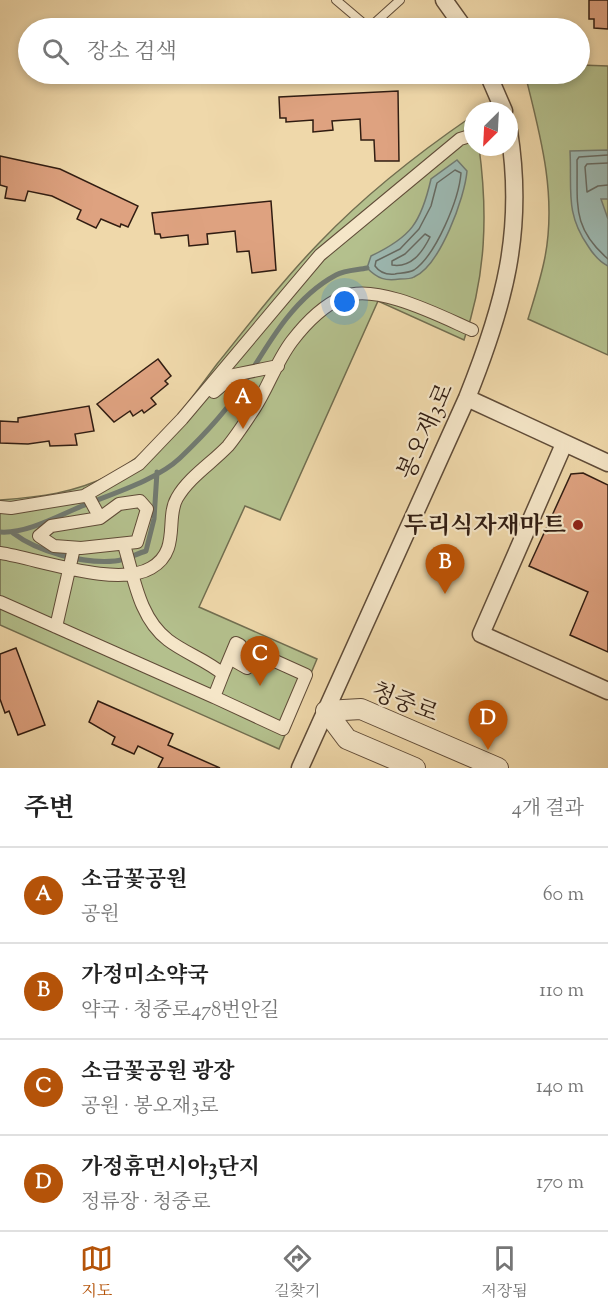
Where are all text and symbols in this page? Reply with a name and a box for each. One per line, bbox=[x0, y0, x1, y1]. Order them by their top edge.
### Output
search box bbox=[18, 18, 590, 84]
icon: search bbox=[39, 35, 72, 68]
text: 장소 검색 bbox=[87, 37, 177, 69]
north arrow bbox=[464, 102, 518, 156]
your location bbox=[330, 287, 359, 316]
street label: 봉오재3로 bbox=[390, 378, 463, 486]
pin: A bbox=[224, 380, 262, 429]
place label: 두리식자재마트 bbox=[404, 510, 566, 544]
marker: 두리식자재마트 bbox=[571, 518, 585, 532]
pin: B bbox=[426, 544, 464, 594]
pin: C bbox=[240, 636, 280, 686]
street label: 청중로 bbox=[366, 676, 443, 732]
pin: D bbox=[468, 700, 508, 750]
text: 주변 bbox=[24, 791, 74, 828]
text: 4개 결과 bbox=[512, 795, 584, 824]
text: 소금꽃공원 bbox=[81, 865, 187, 897]
text: A bbox=[35, 881, 52, 910]
text: 60 m bbox=[543, 881, 584, 910]
text: 공원 bbox=[81, 901, 120, 930]
text: 가정미소약국 bbox=[81, 961, 209, 993]
text: B bbox=[37, 977, 50, 1006]
text: 110 m bbox=[539, 977, 584, 1006]
text: 약국 · 청중로478번안길 bbox=[81, 997, 279, 1026]
text: 소금꽃공원 광장 bbox=[81, 1057, 234, 1089]
text: C bbox=[35, 1073, 52, 1102]
text: 140 m bbox=[536, 1073, 584, 1102]
text: 공원 · 봉오재3로 bbox=[81, 1093, 219, 1122]
text: 가정휴먼시아3단지 bbox=[81, 1153, 260, 1185]
text: D bbox=[36, 1169, 51, 1198]
text: 170 m bbox=[536, 1169, 584, 1198]
text: 정류장 · 청중로 bbox=[81, 1189, 210, 1218]
tab: 지도 bbox=[80, 1242, 113, 1304]
tab: 길찾기 bbox=[274, 1242, 321, 1304]
tab: 저장됨 bbox=[481, 1242, 528, 1304]

